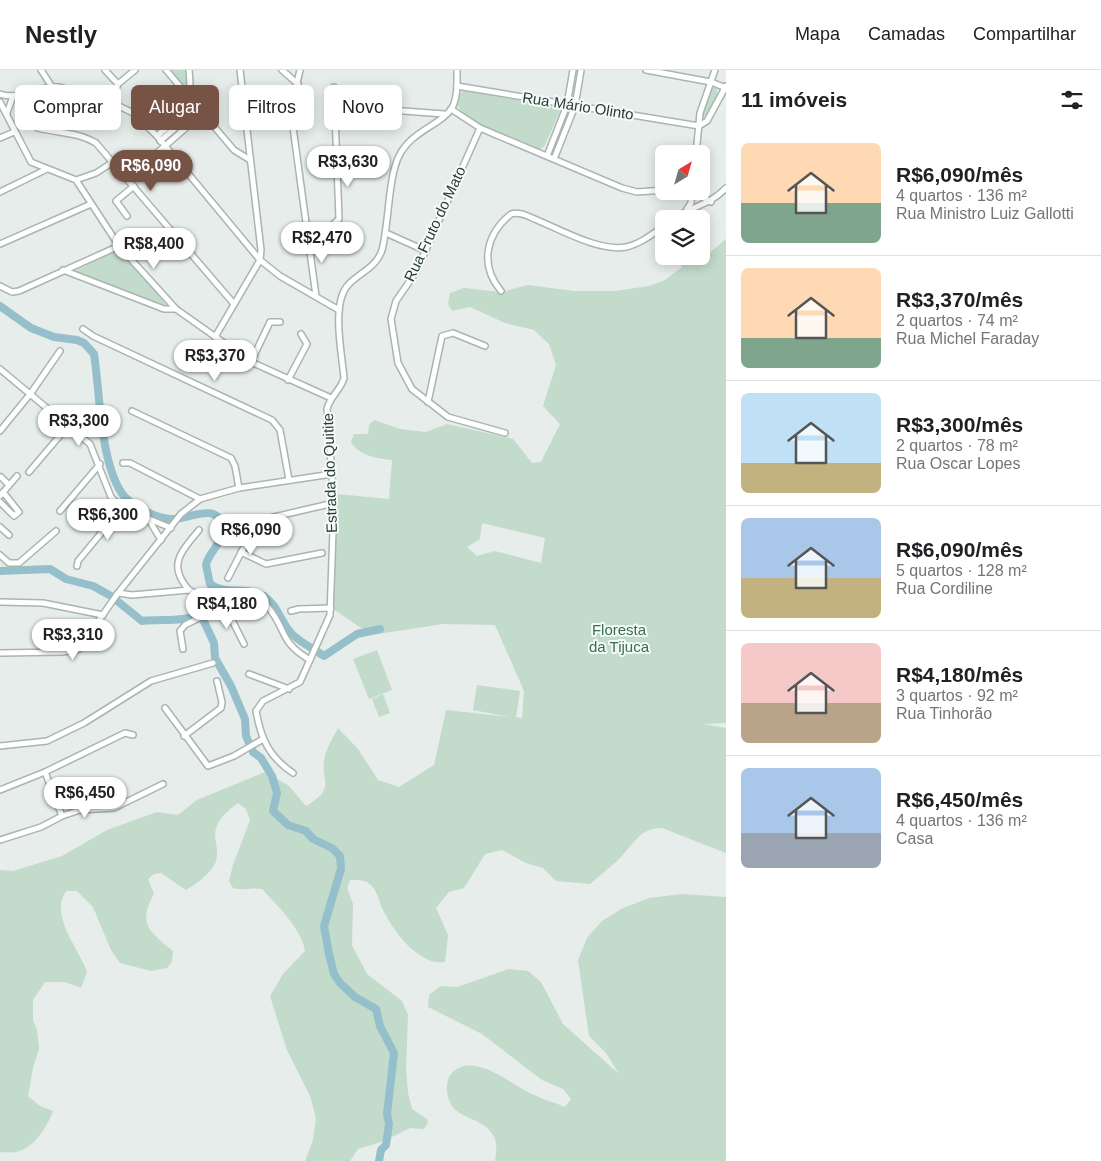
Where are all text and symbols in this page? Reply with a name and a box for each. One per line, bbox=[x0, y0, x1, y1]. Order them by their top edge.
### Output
text: Nestly bbox=[25, 21, 97, 48]
text: Mapa bbox=[795, 24, 840, 44]
text: Camadas bbox=[868, 24, 945, 44]
text: Compartilhar bbox=[973, 24, 1076, 44]
chip: Comprar bbox=[15, 85, 121, 130]
chip: Alugar bbox=[131, 85, 219, 130]
chip: Filtros bbox=[229, 85, 314, 130]
chip: Novo bbox=[324, 85, 402, 130]
icon: filters bbox=[1058, 86, 1086, 114]
street label: Rua Mário Olinto bbox=[521, 88, 635, 123]
text: 11 imóveis bbox=[741, 88, 847, 111]
north arrow bbox=[655, 145, 710, 200]
map controls bbox=[655, 145, 710, 265]
pin: R$3,630 bbox=[302, 146, 394, 188]
pin: R$6,090 bbox=[105, 150, 197, 192]
text: R$3,630 bbox=[318, 153, 378, 170]
text: R$6,090 bbox=[121, 157, 181, 174]
icon: home bbox=[781, 163, 841, 223]
text: R$6,090/mês bbox=[896, 163, 1023, 186]
street label: Rua Fruto do Mato bbox=[400, 164, 469, 284]
text: 4 quartos · 136 m² bbox=[896, 187, 1027, 204]
text: Rua Ministro Luiz Gallotti bbox=[896, 205, 1074, 222]
button: layers bbox=[655, 210, 710, 265]
pin: R$2,470 bbox=[276, 222, 368, 264]
pin: R$8,400 bbox=[108, 228, 200, 270]
text: R$2,470 bbox=[292, 229, 352, 246]
text: R$8,400 bbox=[124, 235, 184, 252]
icon: home bbox=[781, 288, 841, 348]
text: R$3,370/mês bbox=[896, 288, 1023, 311]
text: 2 quartos · 74 m² bbox=[896, 312, 1018, 329]
text: Rua Michel Faraday bbox=[896, 330, 1039, 347]
pin: R$3,370 bbox=[169, 340, 261, 382]
text: R$3,370 bbox=[185, 347, 245, 364]
pin: R$3,300 bbox=[33, 404, 125, 447]
text: R$3,300 bbox=[49, 412, 109, 429]
street label: Estrada do Quitite bbox=[319, 413, 340, 533]
icon: home bbox=[781, 413, 841, 473]
text: R$3,300/mês bbox=[896, 413, 1023, 436]
text: 2 quartos · 78 m² bbox=[896, 437, 1018, 454]
text: Rua Oscar Lopes bbox=[896, 455, 1021, 472]
pin: R$6,300 bbox=[62, 498, 154, 541]
text: R$6,300 bbox=[78, 506, 138, 523]
pin: R$6,090 bbox=[205, 514, 297, 556]
text: R$6,090 bbox=[221, 521, 281, 538]
icon: home bbox=[781, 538, 841, 598]
text: R$6,090/mês bbox=[896, 538, 1023, 561]
text: 5 quartos · 128 m² bbox=[896, 562, 1027, 579]
text: Rua Cordiline bbox=[896, 580, 993, 597]
pin: R$4,180 bbox=[181, 588, 273, 630]
text: R$4,180 bbox=[197, 595, 257, 612]
pin: R$3,310 bbox=[27, 618, 119, 661]
park label: Floresta da Tijuca bbox=[589, 621, 650, 655]
text: R$3,310 bbox=[43, 626, 103, 643]
icon: home bbox=[781, 663, 841, 723]
text: R$4,180/mês bbox=[896, 663, 1023, 686]
text: 3 quartos · 92 m² bbox=[896, 687, 1018, 704]
text: Rua Tinhorão bbox=[896, 705, 992, 722]
pin: R$6,450 bbox=[39, 776, 131, 819]
text: R$6,450 bbox=[55, 784, 115, 801]
icon: home bbox=[781, 788, 841, 848]
text: R$6,450/mês bbox=[896, 788, 1023, 811]
text: 4 quartos · 136 m² bbox=[896, 812, 1027, 829]
text: Casa bbox=[896, 830, 933, 847]

